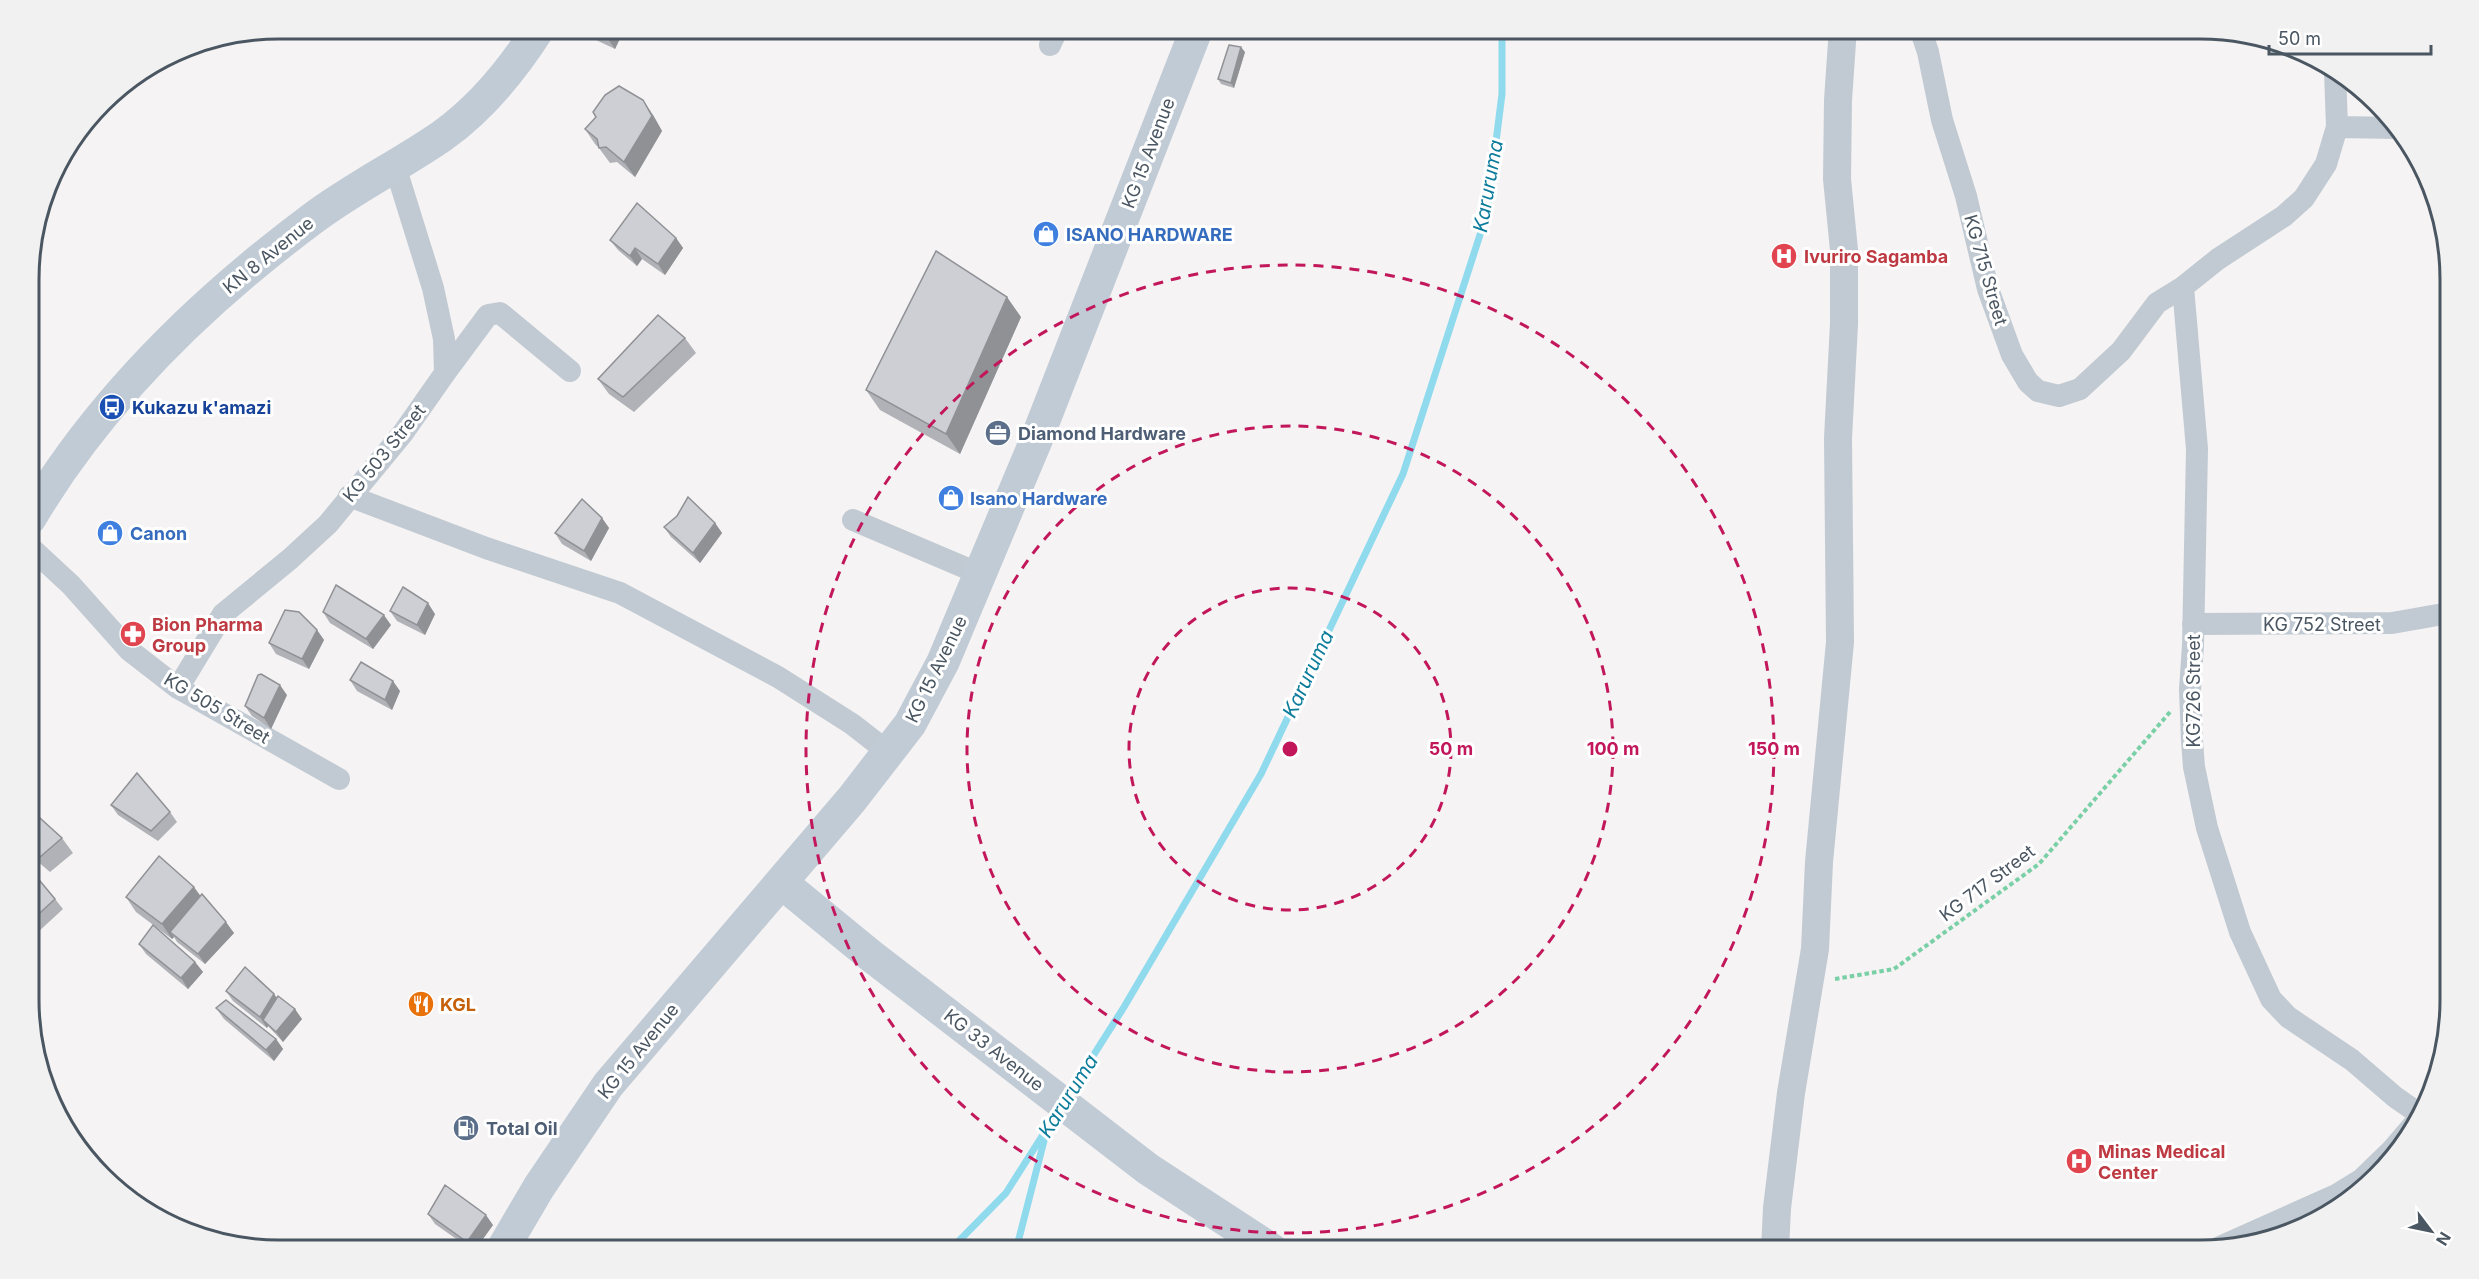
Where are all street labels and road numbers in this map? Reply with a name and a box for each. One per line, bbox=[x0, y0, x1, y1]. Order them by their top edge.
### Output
street label: KG 15 Avenue bbox=[1117, 95, 1179, 211]
street label: KN 8 Avenue bbox=[219, 212, 317, 298]
street label: KG 715 Street bbox=[1960, 212, 2012, 328]
street label: KG 503 Street bbox=[338, 400, 430, 506]
street label: KG 15 Avenue bbox=[901, 612, 971, 726]
street label: KG 752 Street bbox=[2263, 614, 2381, 635]
street label: KG726 Street bbox=[2183, 634, 2204, 748]
street label: KG 505 Street bbox=[161, 668, 274, 748]
street label: KG 717 Street bbox=[1935, 840, 2039, 926]
street label: KG 15 Avenue bbox=[593, 999, 683, 1103]
street label: KG 33 Avenue bbox=[940, 1005, 1048, 1095]

